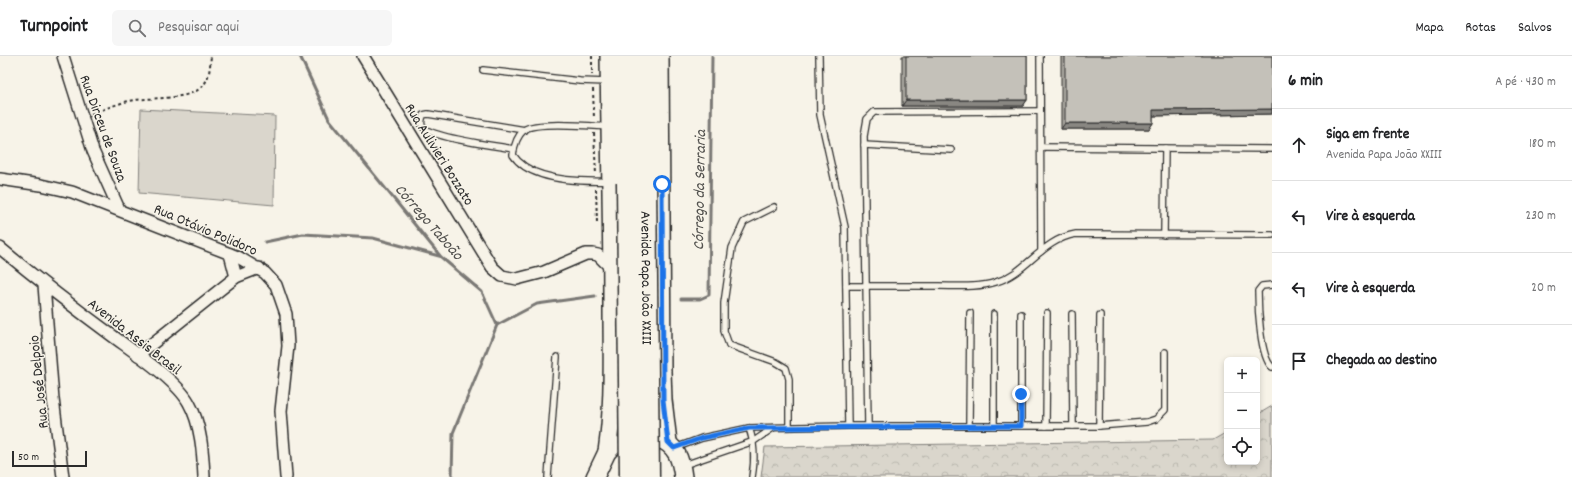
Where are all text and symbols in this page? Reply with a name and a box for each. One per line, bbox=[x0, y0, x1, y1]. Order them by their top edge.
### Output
search box bbox=[112, 10, 392, 46]
text: Turnpoint bbox=[20, 14, 88, 41]
icon: search bbox=[126, 17, 148, 39]
text: Pesquisar aqui bbox=[158, 17, 239, 39]
text: Mapa bbox=[1415, 18, 1443, 38]
text: Rotas bbox=[1465, 18, 1496, 38]
text: Salvos bbox=[1518, 18, 1552, 38]
text: 6 min bbox=[1288, 70, 1323, 94]
street label: Rua Dirceu de Souza bbox=[73, 72, 132, 186]
text: A pé · 430 m bbox=[1495, 73, 1556, 92]
street label: Rua Aulivieri Bozzato bbox=[398, 100, 479, 211]
text: Siga em frente bbox=[1326, 124, 1409, 146]
water label: Córrego da Serraria bbox=[688, 128, 713, 250]
icon: ahead bbox=[1288, 134, 1310, 156]
text: 180 m bbox=[1529, 135, 1556, 154]
text: Avenida Papa João XXIII bbox=[1326, 146, 1442, 165]
route start bbox=[653, 175, 671, 193]
water label: Córrego Taboão bbox=[388, 179, 468, 267]
street label: Rua Otávio Polidoro bbox=[150, 199, 261, 263]
icon: left bbox=[1288, 206, 1310, 228]
text: Vire à esquerda bbox=[1326, 206, 1415, 228]
text: 230 m bbox=[1526, 207, 1556, 226]
street label: Avenida Papa João XXIII bbox=[633, 211, 657, 345]
icon: left bbox=[1288, 278, 1310, 300]
text: Vire à esquerda bbox=[1326, 278, 1415, 300]
text: 20 m bbox=[1531, 279, 1556, 298]
street label: Avenida Assis Brasil bbox=[82, 294, 186, 382]
street label: Rua José Delpoio bbox=[24, 334, 56, 429]
icon: arrive bbox=[1288, 350, 1310, 372]
text: Chegada ao destino bbox=[1326, 350, 1437, 372]
map controls bbox=[1224, 357, 1260, 465]
button: + bbox=[1224, 357, 1260, 393]
route end bbox=[1012, 385, 1030, 403]
button: − bbox=[1224, 393, 1260, 429]
button: locate bbox=[1224, 429, 1260, 465]
scale bar bbox=[12, 449, 87, 468]
text: 50 m bbox=[18, 450, 39, 466]

